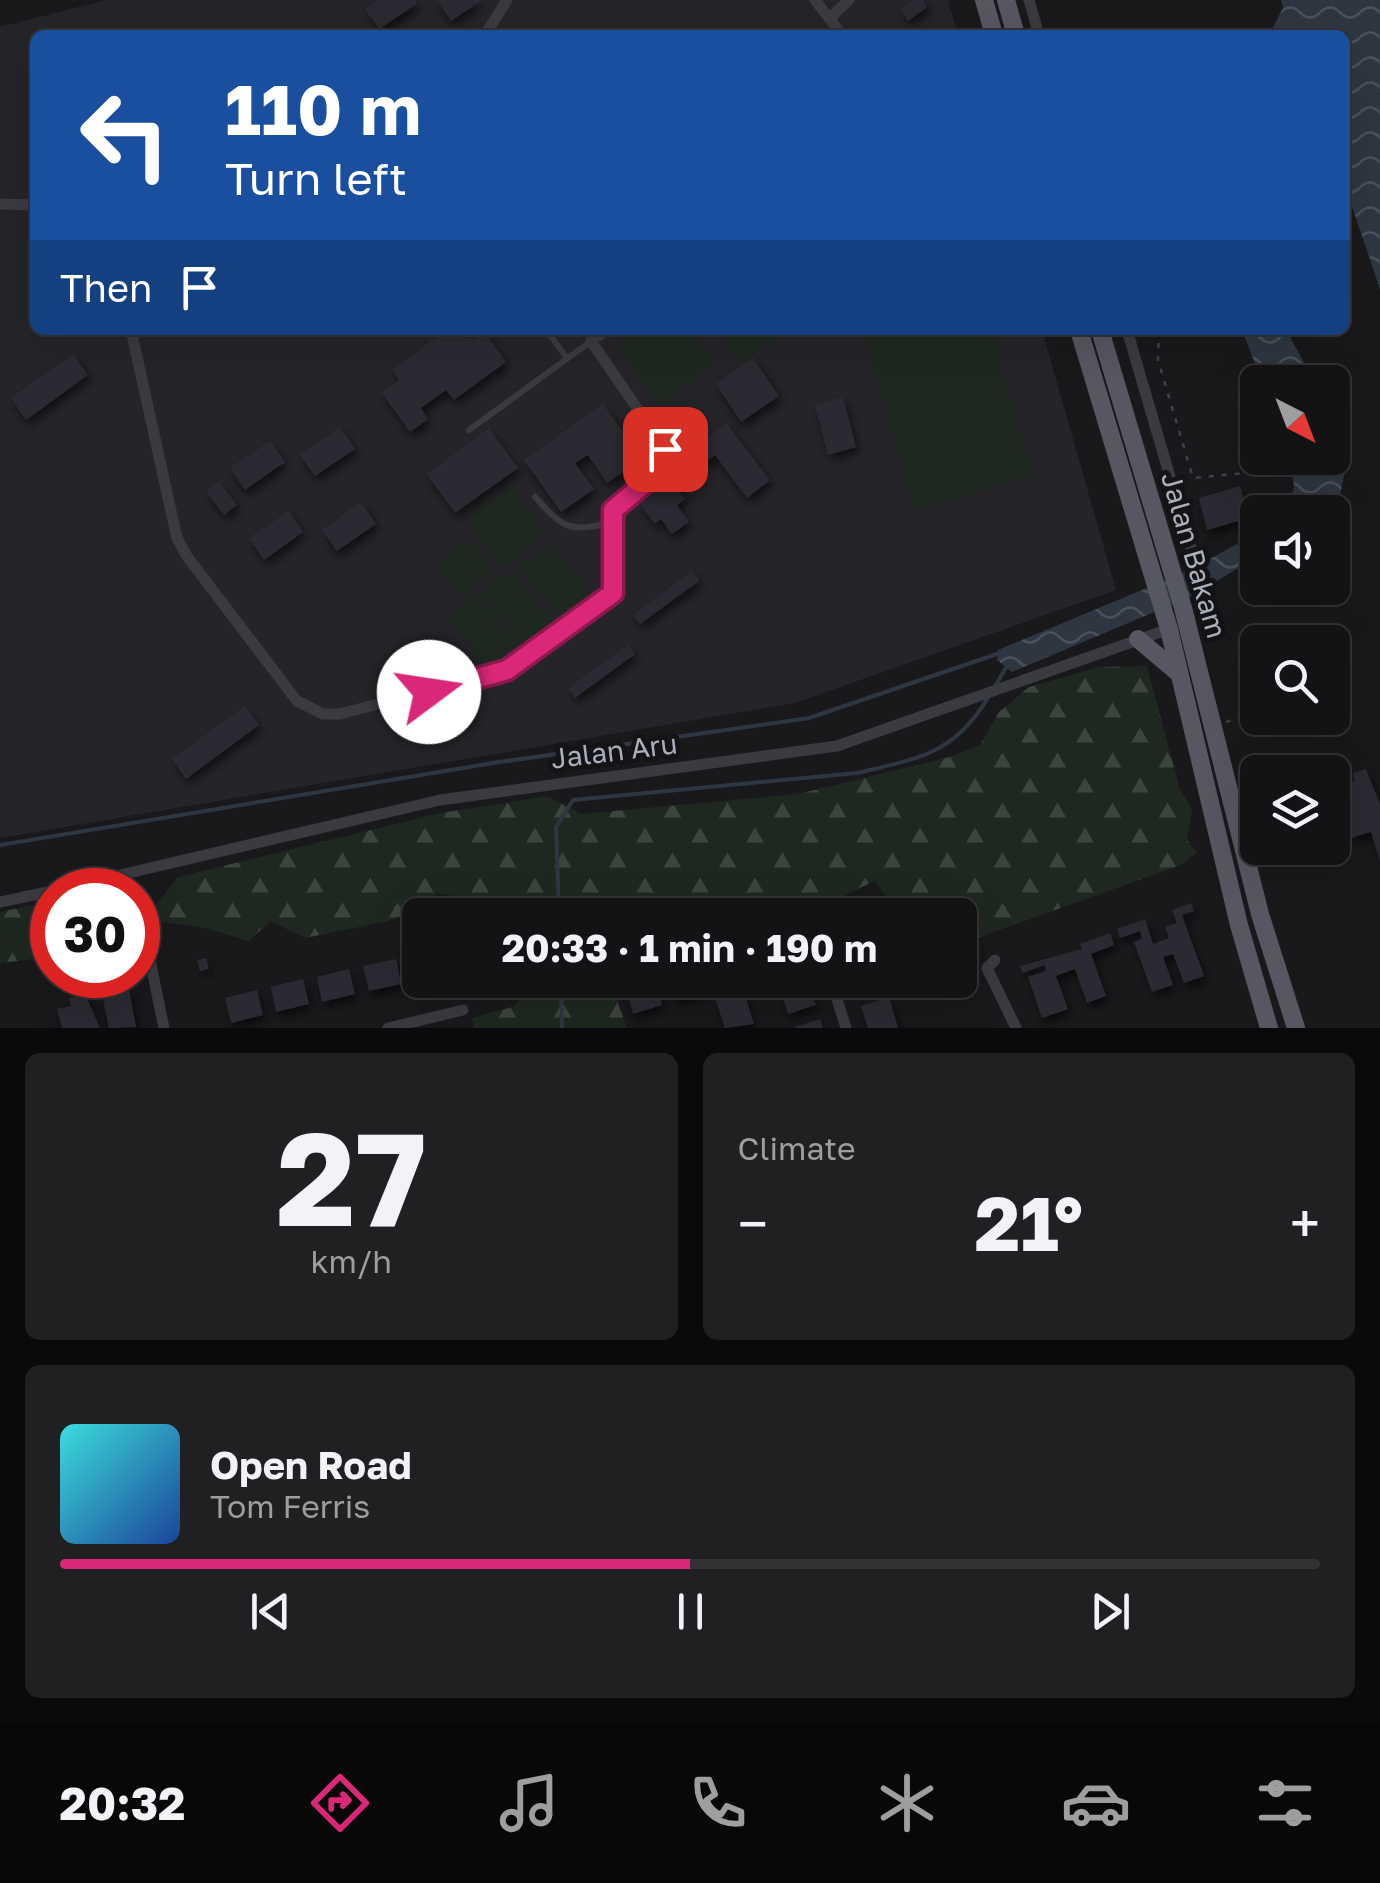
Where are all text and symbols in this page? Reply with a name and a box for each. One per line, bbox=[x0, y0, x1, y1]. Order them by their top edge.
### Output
text: 110 m bbox=[225, 66, 421, 150]
icon: left bbox=[60, 70, 190, 200]
text: Turn left bbox=[225, 151, 407, 205]
icon: arrive bbox=[172, 260, 227, 315]
text: Then bbox=[60, 265, 152, 310]
north arrow bbox=[1240, 365, 1350, 475]
map controls bbox=[1240, 365, 1350, 865]
pin bbox=[623, 407, 708, 492]
icon: arrive bbox=[638, 422, 693, 477]
street label: Jalan Bakam bbox=[1155, 468, 1234, 642]
button: sound bbox=[1240, 495, 1350, 605]
button: search bbox=[1240, 625, 1350, 735]
position arrow bbox=[377, 640, 481, 744]
street label: Jalan Aru bbox=[549, 726, 679, 775]
button: layers bbox=[1240, 755, 1350, 865]
speed limit sign: 30 bbox=[30, 868, 160, 998]
text: 20:33 · 1 min · 190 m bbox=[502, 925, 877, 970]
text: 27 bbox=[276, 1099, 426, 1255]
text: Climate bbox=[738, 1129, 856, 1167]
text: 21° bbox=[974, 1177, 1083, 1268]
text: − bbox=[738, 1190, 768, 1256]
text: + bbox=[1290, 1190, 1320, 1256]
text: km/h bbox=[311, 1242, 392, 1280]
text: Open Road bbox=[210, 1442, 412, 1487]
text: Tom Ferris bbox=[210, 1487, 370, 1525]
icon: previous bbox=[243, 1584, 298, 1639]
icon: pause bbox=[663, 1584, 718, 1639]
icon: next bbox=[1083, 1584, 1138, 1639]
icon: directions bbox=[305, 1768, 375, 1838]
icon: music bbox=[494, 1768, 564, 1838]
icon: phone bbox=[683, 1768, 753, 1838]
icon: climate bbox=[872, 1768, 942, 1838]
icon: car bbox=[1061, 1768, 1131, 1838]
icon: filters bbox=[1250, 1768, 1320, 1838]
text: 20:32 bbox=[60, 1776, 186, 1830]

